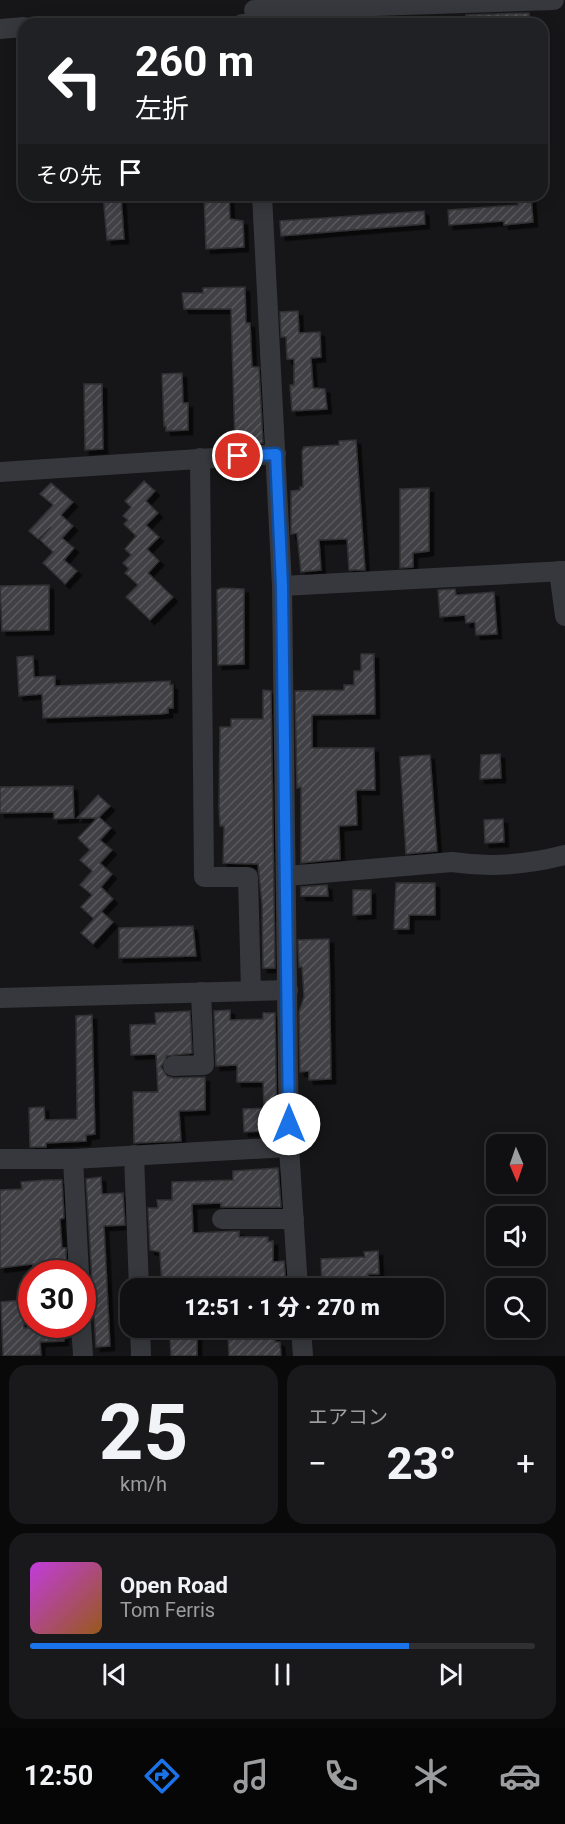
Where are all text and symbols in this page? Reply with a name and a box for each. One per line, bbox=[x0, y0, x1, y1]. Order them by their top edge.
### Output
text: 260 m bbox=[135, 37, 254, 86]
icon: left bbox=[36, 42, 114, 120]
text: 左折 bbox=[135, 93, 189, 125]
icon: arrive bbox=[114, 156, 147, 189]
text: その先 bbox=[36, 163, 102, 188]
pin bbox=[212, 430, 263, 481]
icon: arrive bbox=[221, 439, 254, 472]
position arrow bbox=[257, 1092, 321, 1156]
north arrow bbox=[486, 1134, 546, 1194]
map controls bbox=[486, 1134, 546, 1338]
button: sound bbox=[486, 1206, 546, 1266]
speed limit sign: 30 bbox=[18, 1260, 96, 1338]
button: search bbox=[486, 1278, 546, 1338]
text: 12:51 · 1 分 · 270 m bbox=[184, 1295, 380, 1320]
text: 25 bbox=[99, 1387, 188, 1478]
text: エアコン bbox=[308, 1405, 388, 1429]
text: 23° bbox=[387, 1437, 456, 1490]
text: − bbox=[308, 1444, 327, 1483]
text: + bbox=[516, 1444, 535, 1483]
text: km/h bbox=[120, 1472, 167, 1496]
text: Open Road bbox=[120, 1573, 228, 1598]
text: Tom Ferris bbox=[120, 1598, 215, 1622]
icon: previous bbox=[98, 1658, 131, 1691]
icon: pause bbox=[266, 1658, 299, 1691]
icon: next bbox=[434, 1658, 467, 1691]
icon: directions bbox=[141, 1755, 183, 1797]
icon: music bbox=[230, 1755, 272, 1797]
icon: phone bbox=[320, 1755, 362, 1797]
icon: climate bbox=[410, 1755, 452, 1797]
icon: car bbox=[499, 1755, 541, 1797]
text: 12:50 bbox=[24, 1760, 93, 1792]

